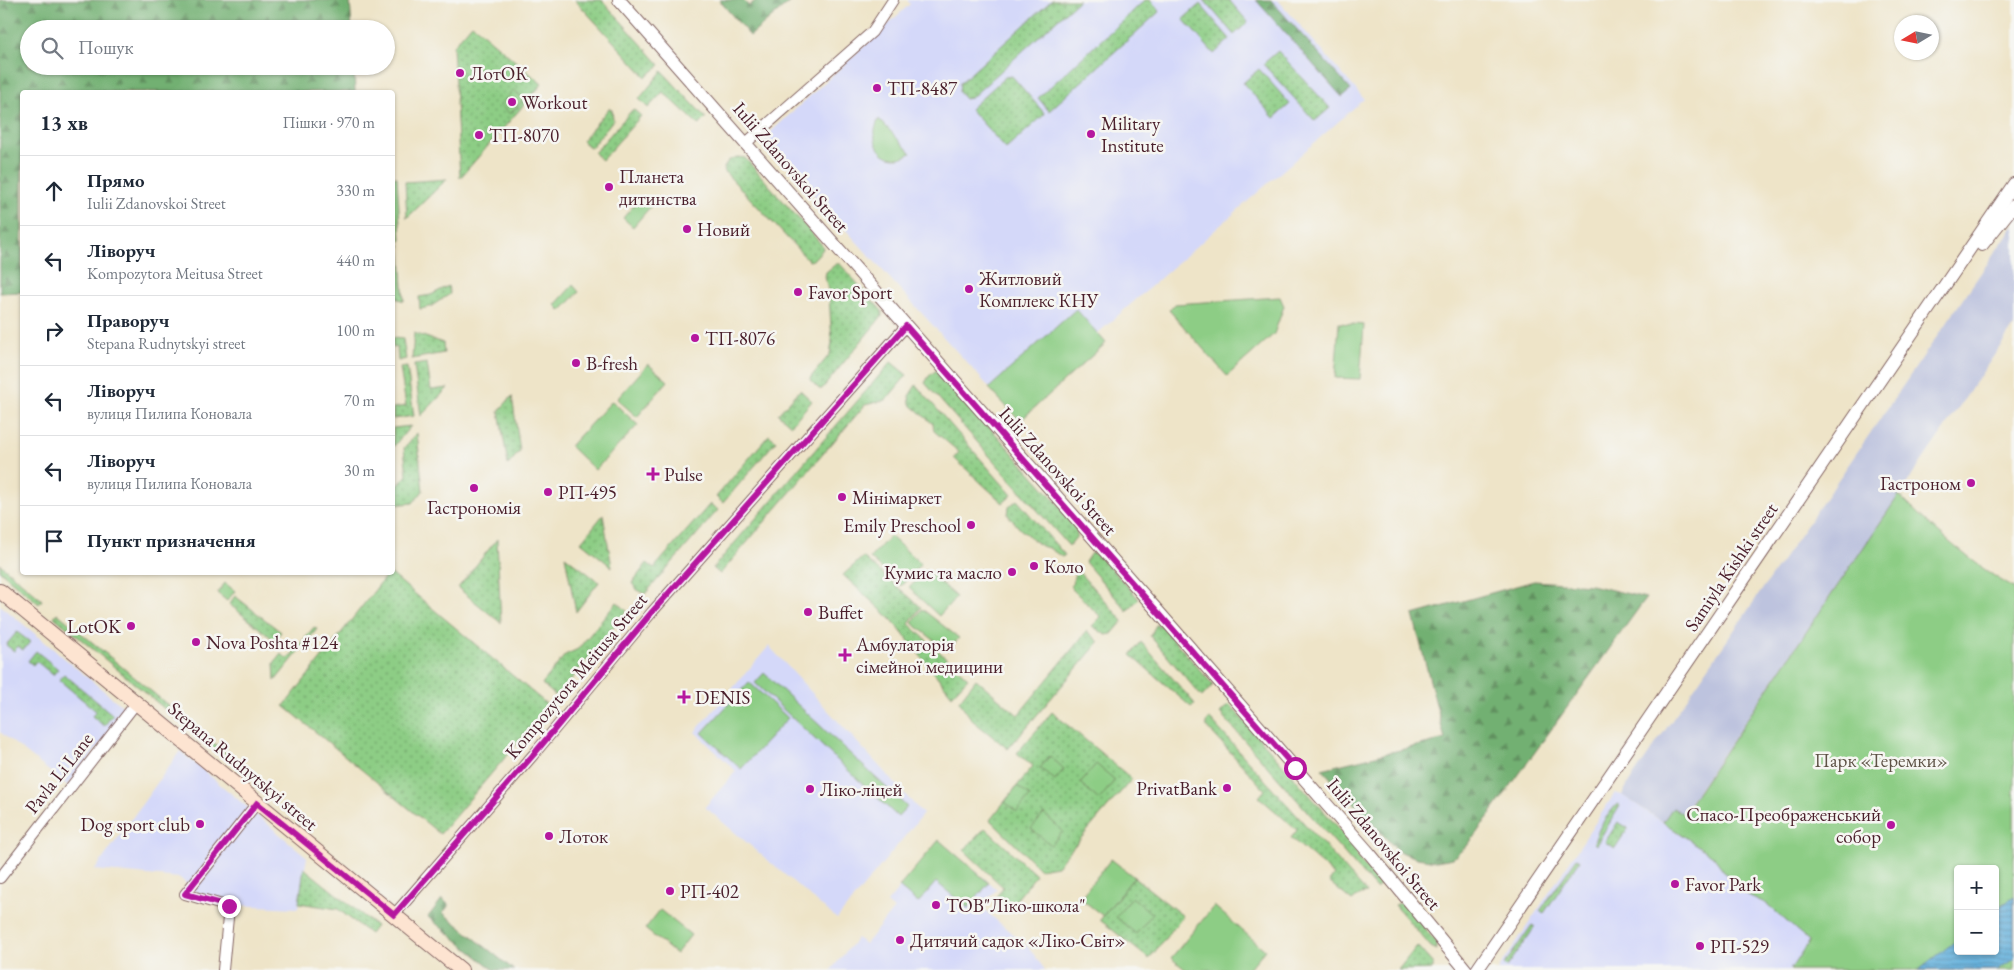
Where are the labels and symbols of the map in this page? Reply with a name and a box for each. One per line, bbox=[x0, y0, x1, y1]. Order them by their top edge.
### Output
north arrow bbox=[1894, 15, 1939, 60]
place label: ЛотОК bbox=[470, 61, 528, 86]
marker: ЛотОК bbox=[454, 67, 466, 79]
place label: ТП-8487 bbox=[887, 76, 958, 101]
marker: ТП-8487 bbox=[871, 82, 883, 94]
place label: Workout bbox=[522, 90, 588, 115]
marker: Workout bbox=[506, 96, 518, 108]
street label: Iulii Zdanovskoi Street bbox=[727, 97, 855, 237]
place label: Military Institute bbox=[1101, 111, 1164, 158]
place label: ТП-8070 bbox=[489, 123, 559, 148]
marker: Military Institute bbox=[1085, 128, 1097, 140]
marker: ТП-8070 bbox=[473, 129, 485, 141]
place label: Планета дитинства bbox=[619, 164, 697, 211]
marker: Планета дитинства bbox=[603, 181, 615, 193]
place label: Новий bbox=[697, 217, 750, 242]
marker: Новий bbox=[681, 223, 693, 235]
place label: Житловий Комплекс КНУ bbox=[978, 266, 1100, 313]
place label: Favor Sport bbox=[808, 280, 892, 305]
marker: Житловий Комплекс КНУ bbox=[963, 283, 975, 295]
marker: Favor Sport bbox=[792, 286, 804, 298]
place label: ТП-8076 bbox=[705, 326, 775, 351]
marker: ТП-8076 bbox=[689, 332, 701, 344]
place label: B-fresh bbox=[586, 351, 638, 376]
marker: B-fresh bbox=[570, 357, 582, 369]
street label: Iulii Zdanovskoi Street bbox=[994, 401, 1122, 541]
place label: Pulse bbox=[664, 462, 703, 487]
marker: Pulse bbox=[646, 467, 660, 481]
place label: Гастроном bbox=[1880, 471, 1961, 496]
marker: Гастроном bbox=[1965, 477, 1977, 489]
place label: РП-495 bbox=[558, 480, 617, 505]
marker: Гастрономія bbox=[468, 482, 480, 494]
place label: Мінімаркет bbox=[852, 485, 942, 510]
marker: РП-495 bbox=[542, 486, 554, 498]
marker: Мінімаркет bbox=[836, 491, 848, 503]
place label: Гастрономія bbox=[427, 495, 522, 520]
street label: Samiyla Kishki street bbox=[1679, 498, 1783, 636]
place label: Emily Preschool bbox=[843, 513, 961, 538]
marker: Emily Preschool bbox=[965, 519, 977, 531]
place label: Коло bbox=[1044, 554, 1084, 579]
place label: Кумис та масло bbox=[884, 560, 1002, 585]
marker: Коло bbox=[1028, 560, 1040, 572]
marker: Кумис та масло bbox=[1006, 566, 1018, 578]
street label: Kompozytora Meitusa Street bbox=[499, 588, 653, 764]
place label: Buffet bbox=[818, 600, 863, 625]
marker: Buffet bbox=[802, 606, 814, 618]
place label: LotOK bbox=[67, 614, 122, 639]
marker: LotOK bbox=[125, 620, 137, 632]
place label: Nova Poshta #124 bbox=[206, 630, 339, 655]
place label: Амбулаторія сімейної медицини bbox=[855, 632, 1003, 679]
marker: Nova Poshta #124 bbox=[190, 636, 202, 648]
marker: Амбулаторія сімейної медицини bbox=[838, 648, 852, 662]
place label: DENIS bbox=[695, 685, 751, 710]
marker: DENIS bbox=[677, 690, 691, 704]
street label: Stepana Rudnytskyi street bbox=[163, 696, 323, 836]
street label: Pavla Li Lane bbox=[19, 727, 99, 819]
park label: Парк «Теремки» bbox=[1814, 748, 1948, 773]
route start bbox=[1284, 757, 1307, 780]
street label: Iulii Zdanovskoi Street bbox=[1321, 773, 1447, 915]
place label: PrivatBank bbox=[1136, 776, 1218, 801]
place label: Ліко-ліцей bbox=[820, 777, 902, 802]
marker: PrivatBank bbox=[1221, 782, 1233, 794]
marker: Ліко-ліцей bbox=[804, 783, 816, 795]
place label: Спасо-Преображенський собор bbox=[1686, 802, 1881, 849]
place label: Dog sport club bbox=[81, 812, 190, 837]
marker: Dog sport club bbox=[194, 818, 206, 830]
marker: Спасо-Преображенський собор bbox=[1885, 819, 1897, 831]
place label: Лоток bbox=[559, 824, 608, 849]
marker: Лоток bbox=[543, 830, 555, 842]
place label: Favor Park bbox=[1685, 872, 1762, 897]
marker: Favor Park bbox=[1669, 878, 1681, 890]
place label: РП-402 bbox=[680, 879, 739, 904]
marker: РП-402 bbox=[664, 885, 676, 897]
place label: ТОВ"Ліко-школа" bbox=[946, 893, 1086, 918]
route end bbox=[218, 895, 241, 918]
marker: ТОВ"Ліко-школа" bbox=[930, 899, 942, 911]
place label: Дитячий садок «Ліко-Світ» bbox=[910, 928, 1126, 953]
marker: Дитячий садок «Ліко-Світ» bbox=[894, 934, 906, 946]
place label: РП-529 bbox=[1710, 934, 1769, 959]
marker: РП-529 bbox=[1694, 940, 1706, 952]

